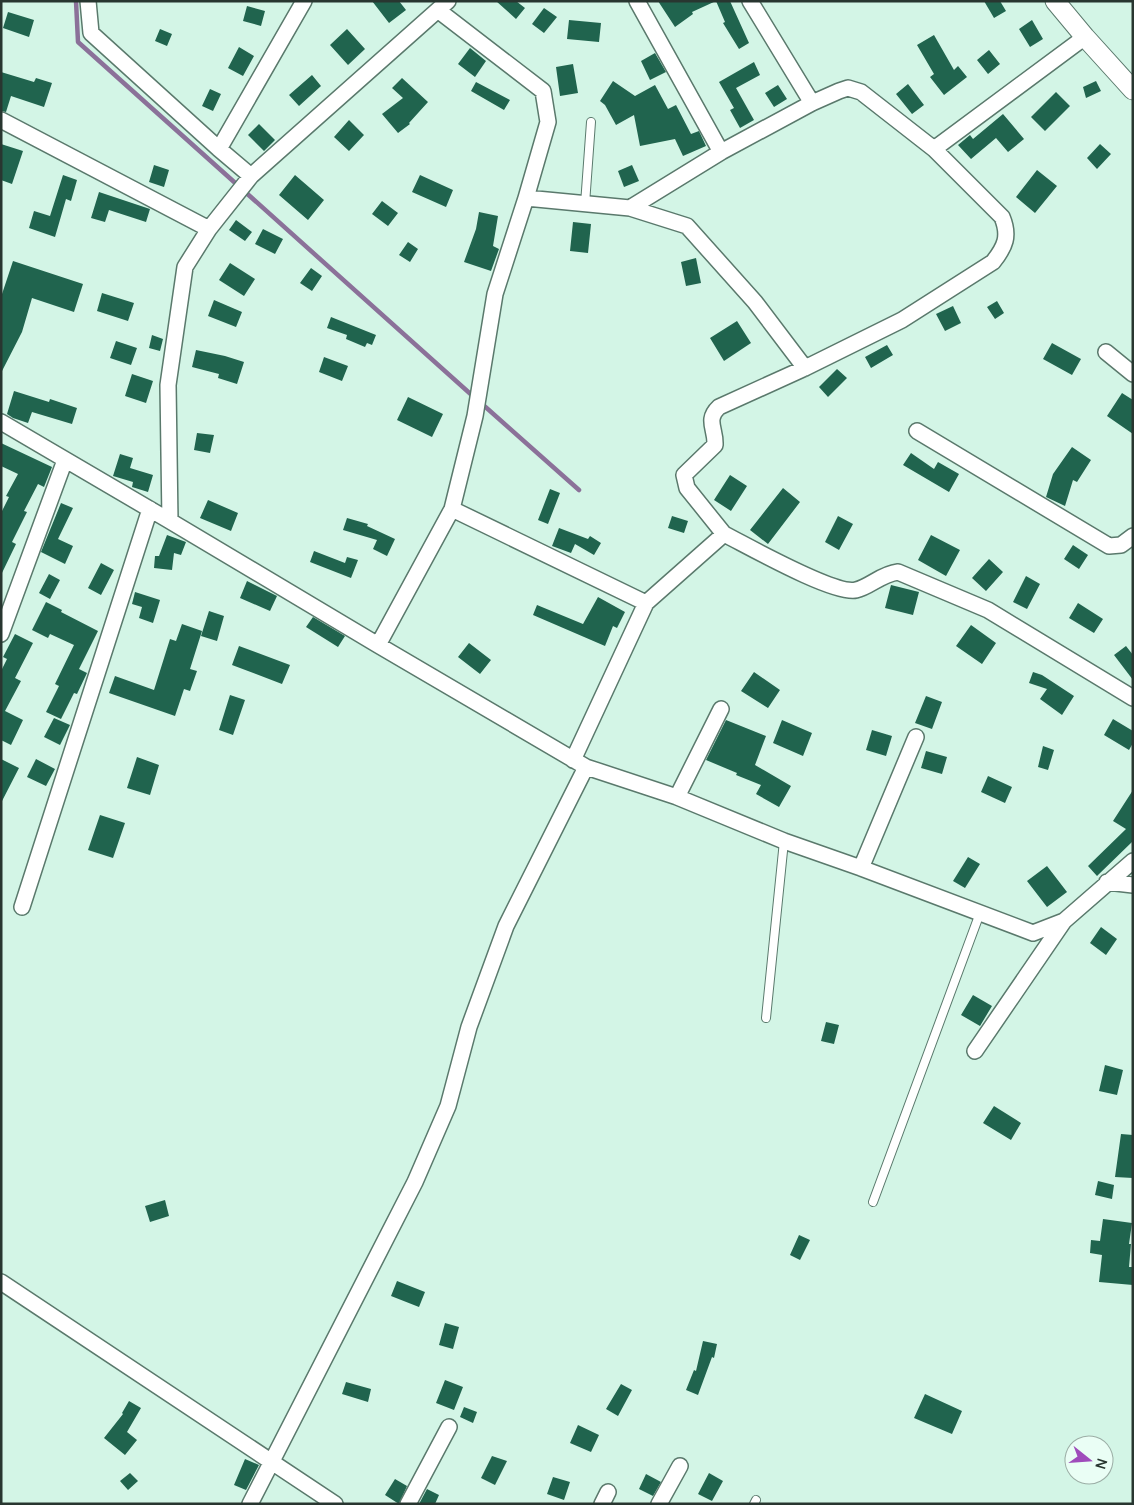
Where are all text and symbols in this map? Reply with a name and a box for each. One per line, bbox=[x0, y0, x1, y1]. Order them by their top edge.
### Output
north arrow bbox=[1064, 1435, 1114, 1485]
text: N bbox=[1091, 1456, 1112, 1472]

